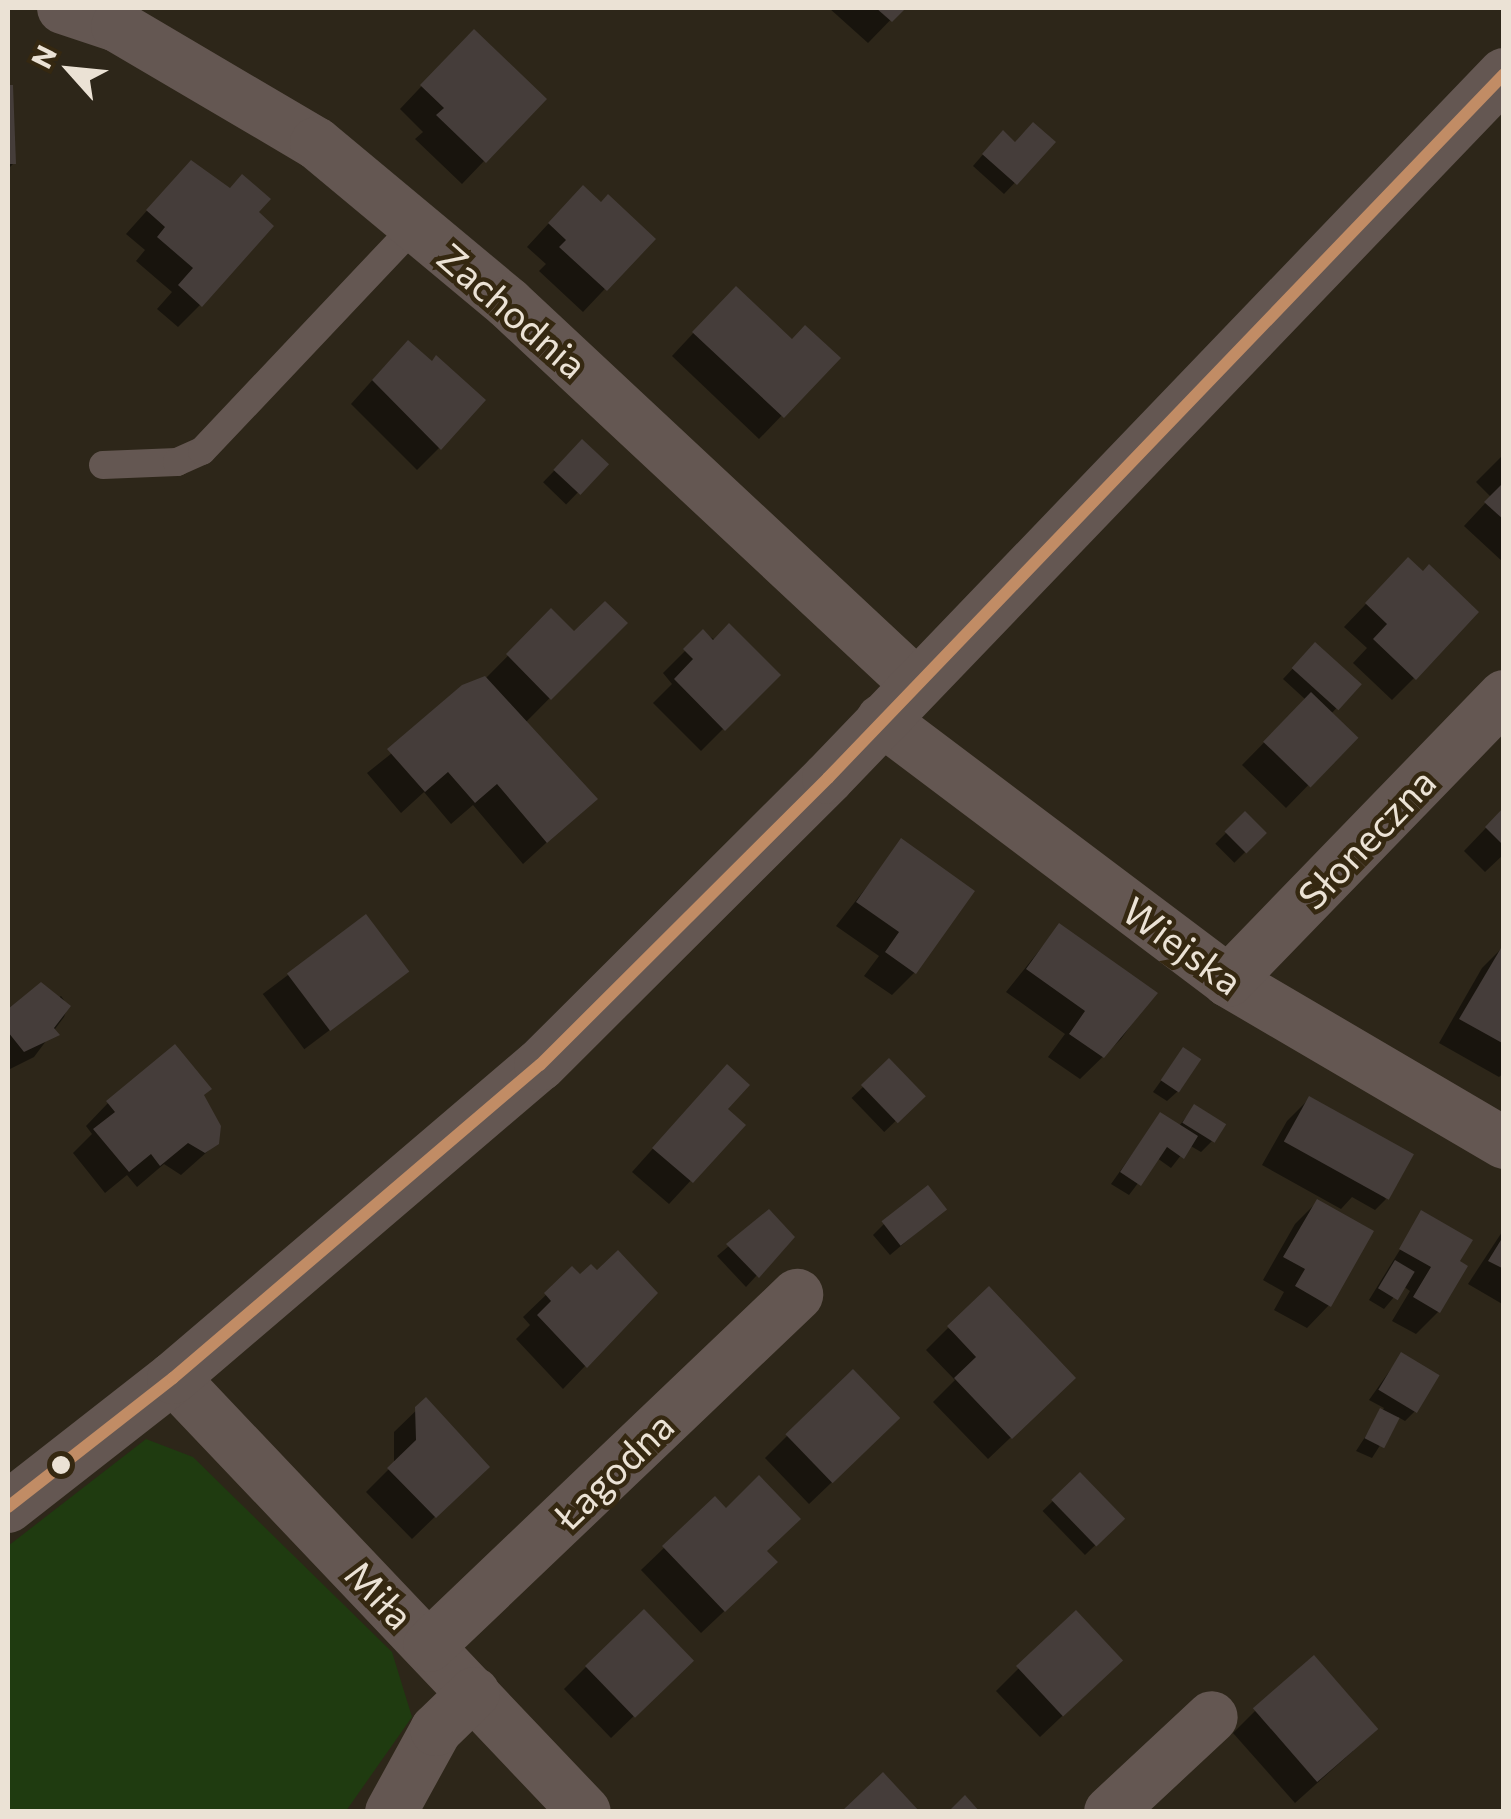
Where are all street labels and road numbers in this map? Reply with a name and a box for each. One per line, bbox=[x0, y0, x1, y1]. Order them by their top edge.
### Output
street label: Zachodnia bbox=[429, 233, 597, 387]
street label: Słoneczna bbox=[1288, 758, 1444, 918]
street label: Wiejska bbox=[1115, 887, 1251, 1003]
street label: Łagodna bbox=[544, 1402, 682, 1538]
street label: Miła bbox=[337, 1550, 423, 1638]

